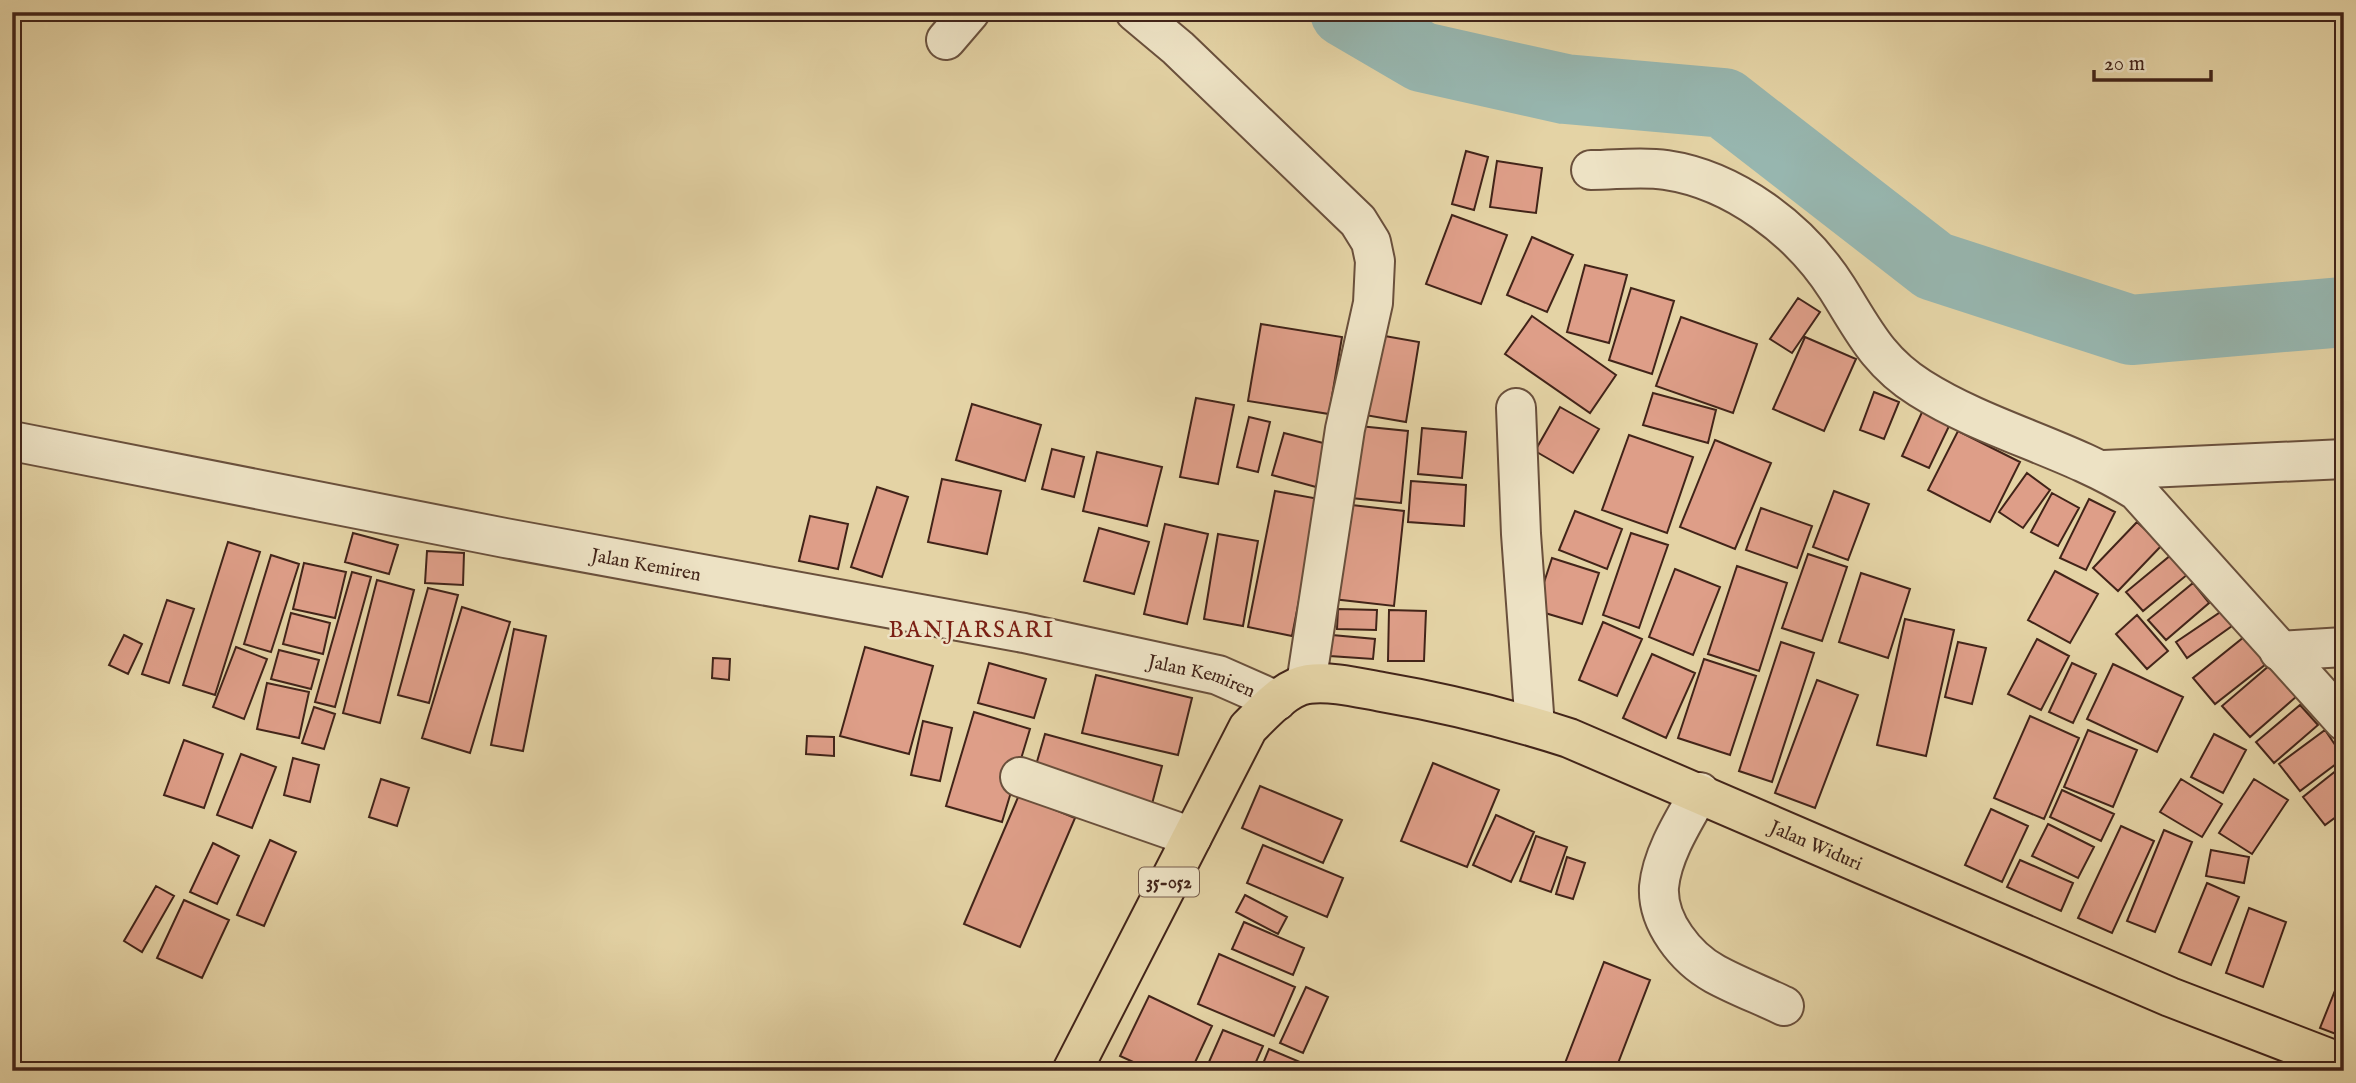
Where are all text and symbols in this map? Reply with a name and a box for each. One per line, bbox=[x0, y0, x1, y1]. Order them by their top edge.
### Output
scale bar bbox=[2094, 38, 2211, 82]
text: 20 m bbox=[2104, 51, 2145, 78]
street label: Jalan Kemiren bbox=[587, 544, 703, 588]
district label: BANJARSARI bbox=[888, 616, 1056, 645]
street label: Jalan Kemiren bbox=[1143, 650, 1259, 704]
street label: Jalan Widuri bbox=[1764, 815, 1866, 877]
road number: 35-052 bbox=[1139, 868, 1199, 897]

